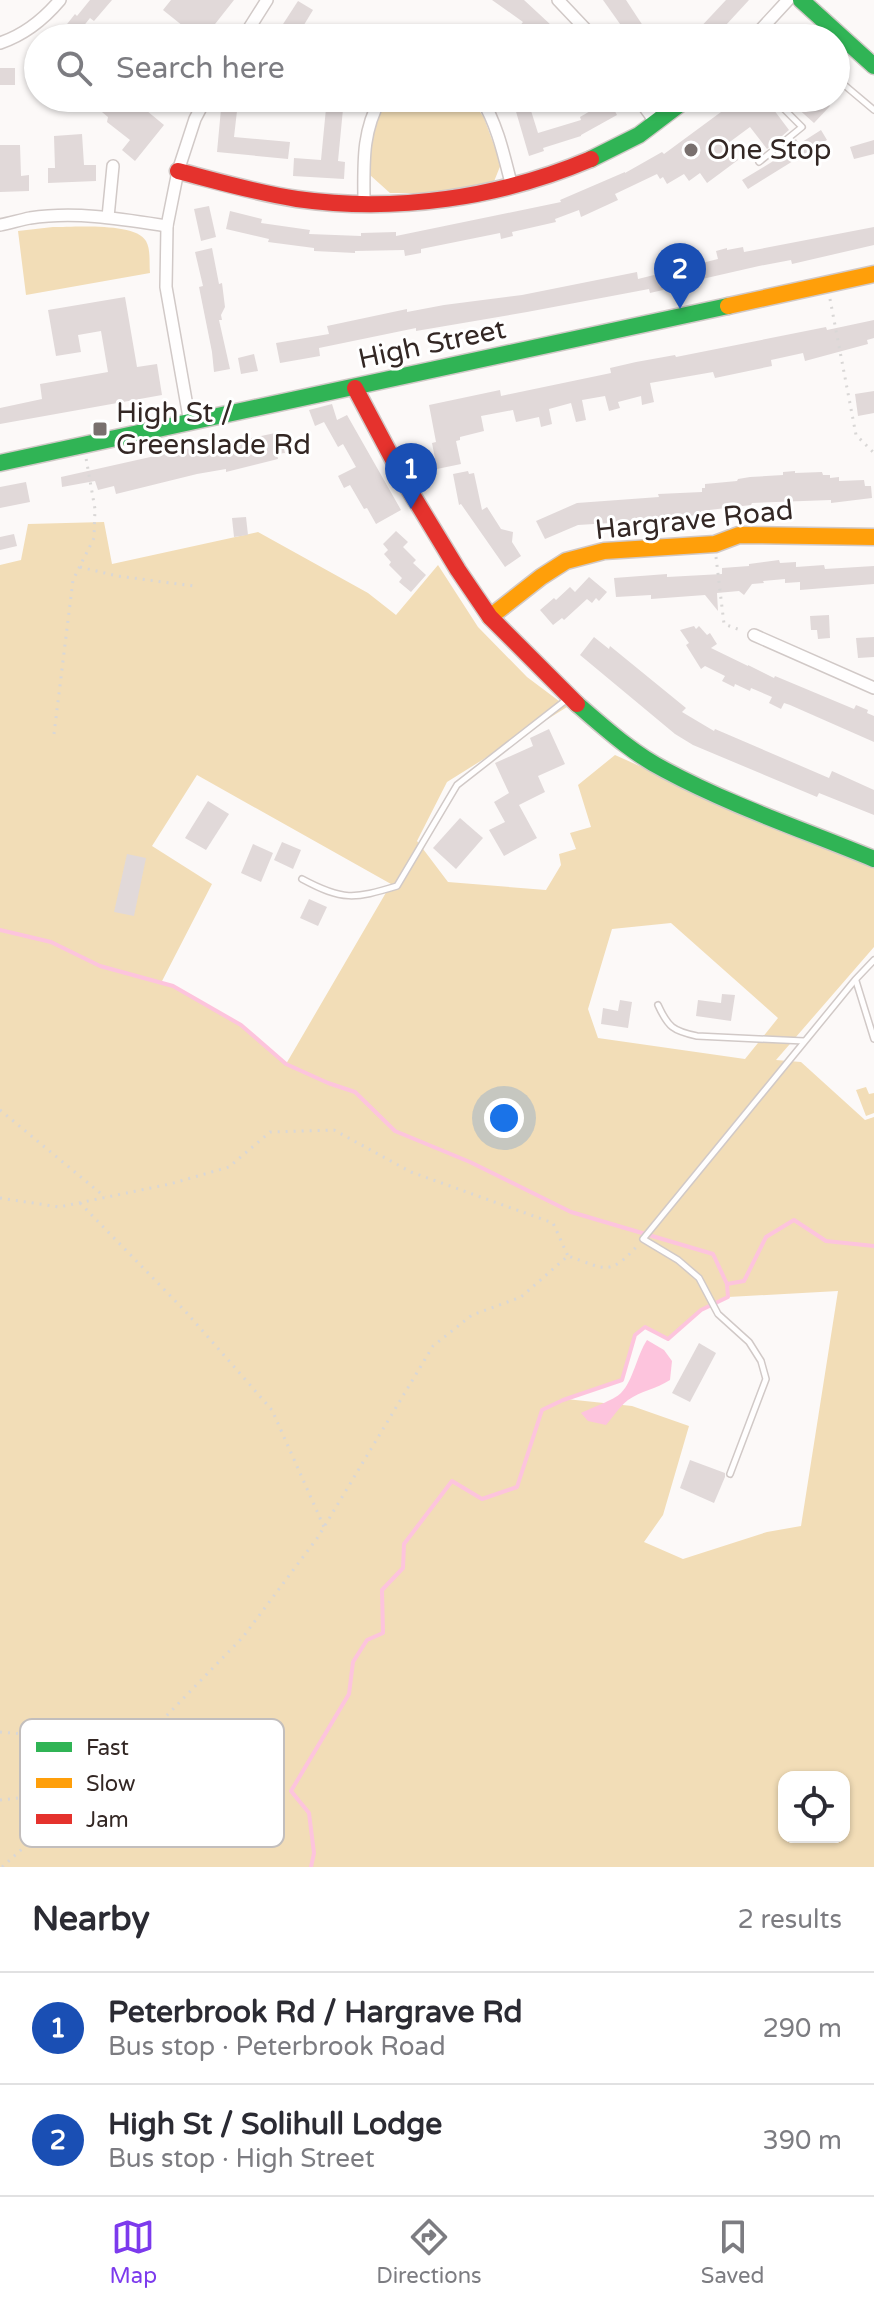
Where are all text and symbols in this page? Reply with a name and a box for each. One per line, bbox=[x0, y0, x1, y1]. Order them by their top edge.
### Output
search box bbox=[24, 24, 850, 112]
icon: search bbox=[52, 46, 96, 90]
text: Search here bbox=[116, 50, 285, 87]
place label: One Stop bbox=[707, 133, 832, 167]
marker: One Stop bbox=[682, 141, 700, 159]
pin: 2 bbox=[654, 243, 706, 309]
street label: High Street bbox=[355, 312, 509, 376]
place label: High St / Greenslade Rd bbox=[116, 396, 311, 462]
marker: High St / Greenslade Rd bbox=[91, 420, 109, 438]
pin: 1 bbox=[385, 443, 437, 509]
street label: Hargrave Road bbox=[593, 493, 795, 547]
your location bbox=[484, 1098, 524, 1138]
legend bbox=[20, 1719, 284, 1847]
text: Fast bbox=[86, 1735, 129, 1761]
text: Slow bbox=[86, 1771, 136, 1797]
map controls bbox=[778, 1771, 850, 1843]
button: locate bbox=[778, 1771, 850, 1843]
text: Jam bbox=[86, 1807, 129, 1833]
text: Nearby bbox=[32, 1899, 150, 1940]
text: 2 results bbox=[737, 1904, 842, 1935]
text: Peterbrook Rd / Hargrave Rd bbox=[108, 1994, 523, 2031]
text: 1 bbox=[50, 2013, 66, 2044]
text: 290 m bbox=[762, 2013, 842, 2044]
text: Bus stop · Peterbrook Road bbox=[108, 2031, 446, 2062]
text: High St / Solihull Lodge bbox=[108, 2106, 442, 2143]
text: 2 bbox=[50, 2125, 66, 2156]
text: 390 m bbox=[762, 2125, 842, 2156]
text: Bus stop · High Street bbox=[108, 2143, 375, 2174]
tab: Map bbox=[110, 2215, 157, 2289]
tab: Directions bbox=[376, 2215, 482, 2289]
tab: Saved bbox=[701, 2215, 764, 2289]

